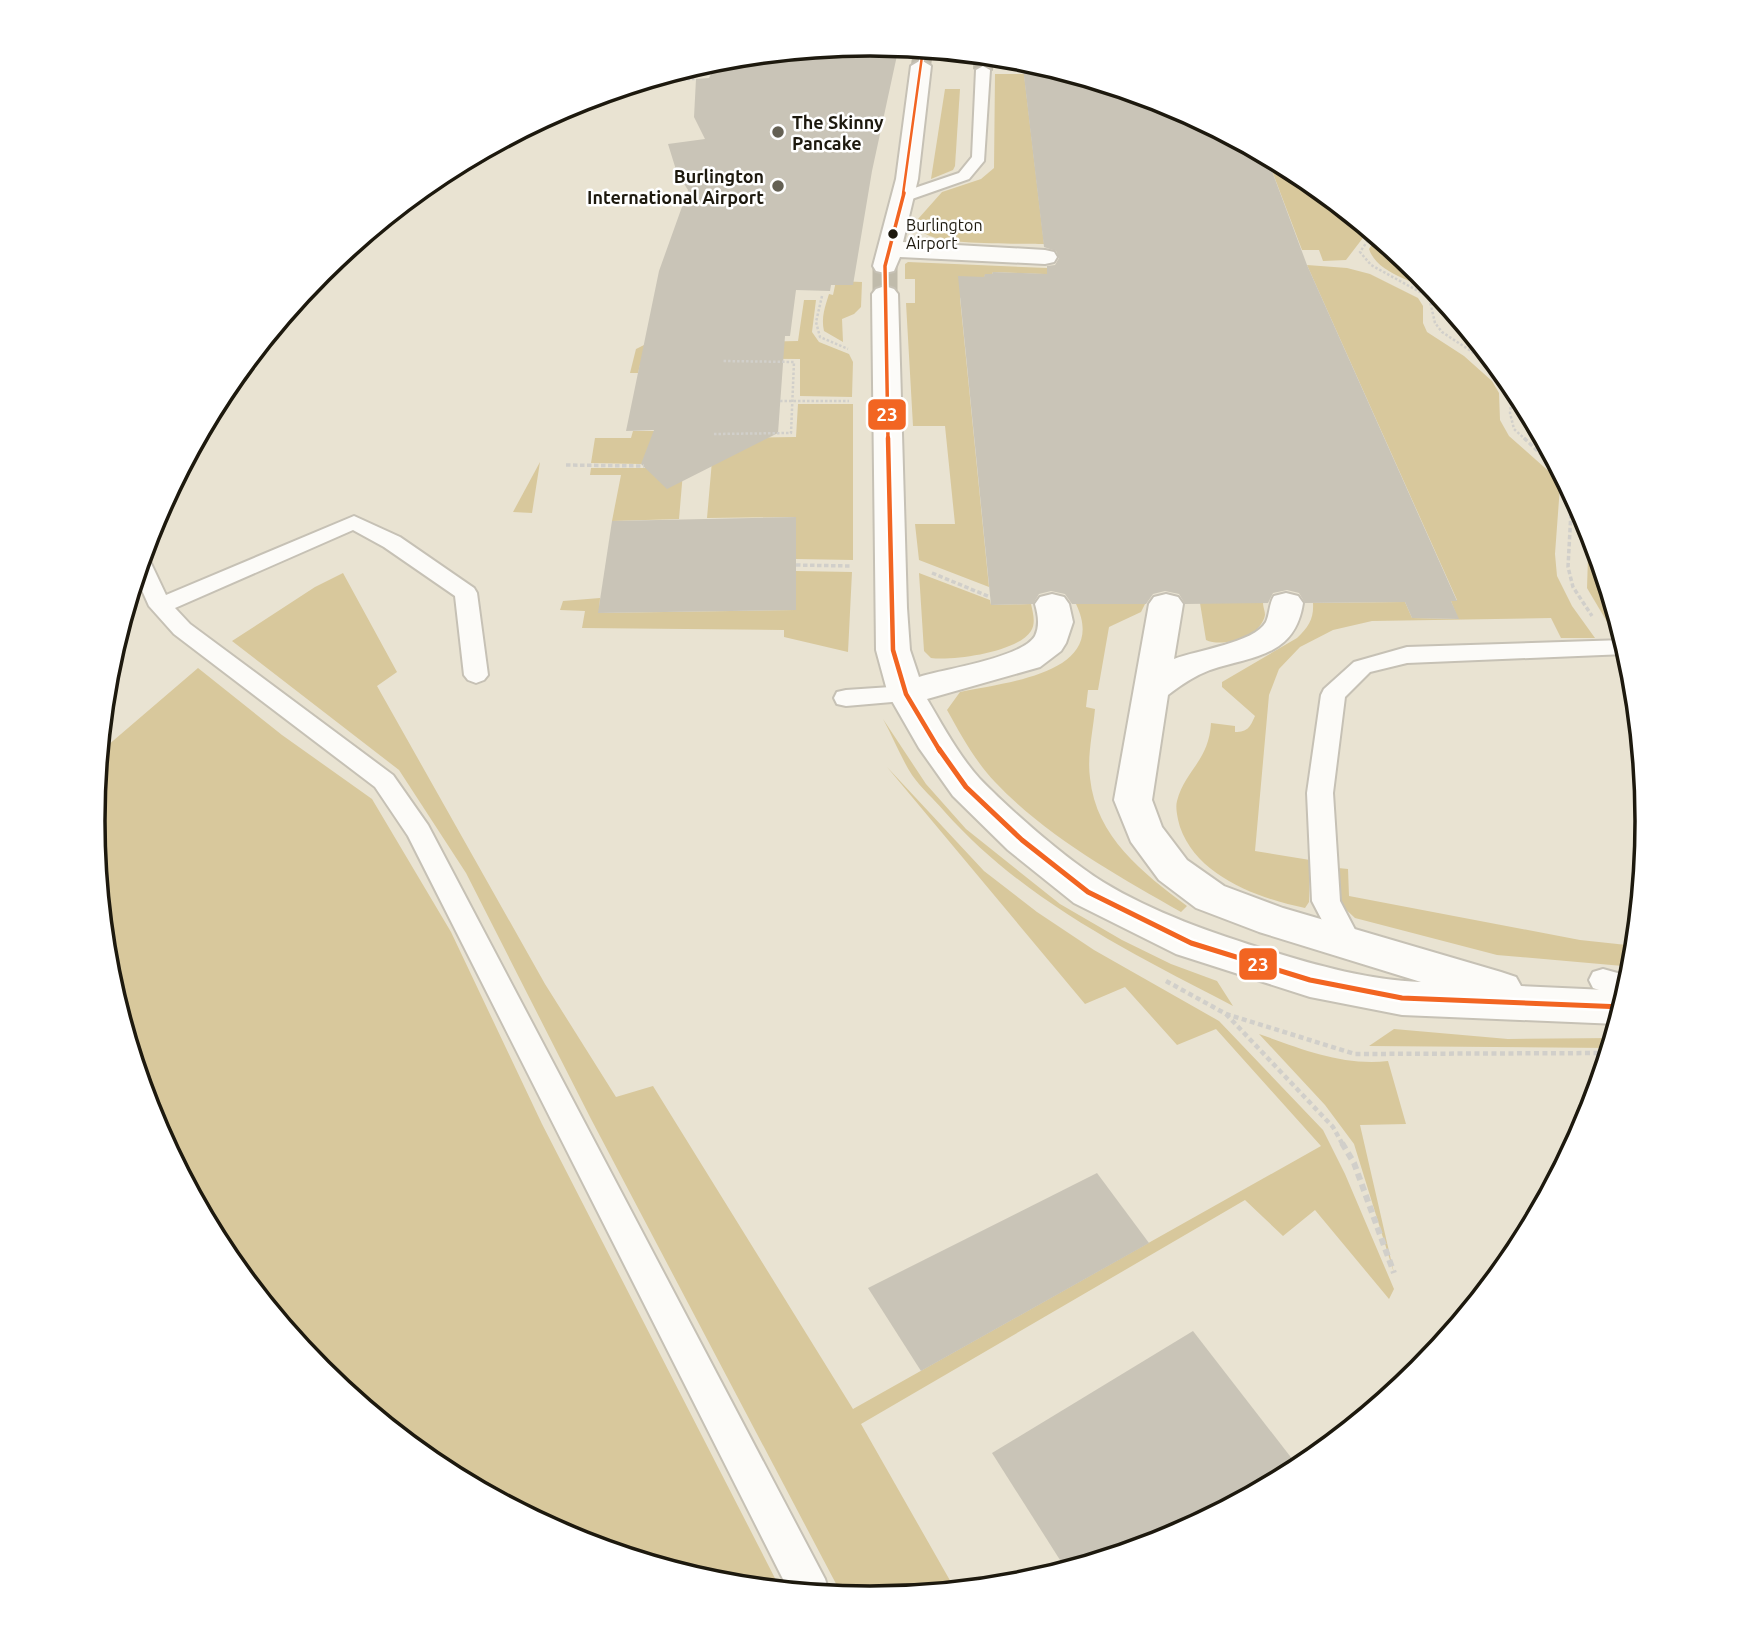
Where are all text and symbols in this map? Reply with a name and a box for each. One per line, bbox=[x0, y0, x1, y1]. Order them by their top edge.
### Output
place label: The Skinny Pancake bbox=[792, 112, 884, 153]
marker: The Skinny Pancake bbox=[770, 124, 786, 140]
place label: Burlington International Airport bbox=[587, 166, 764, 207]
marker: Burlington International Airport bbox=[770, 178, 786, 194]
place label: Burlington Airport bbox=[906, 216, 983, 252]
marker: Burlington Airport bbox=[886, 227, 900, 241]
line badge: 23 bbox=[867, 398, 907, 431]
text: 23 bbox=[876, 403, 898, 425]
line badge: 23 bbox=[1238, 947, 1278, 981]
text: 23 bbox=[1247, 953, 1269, 975]

